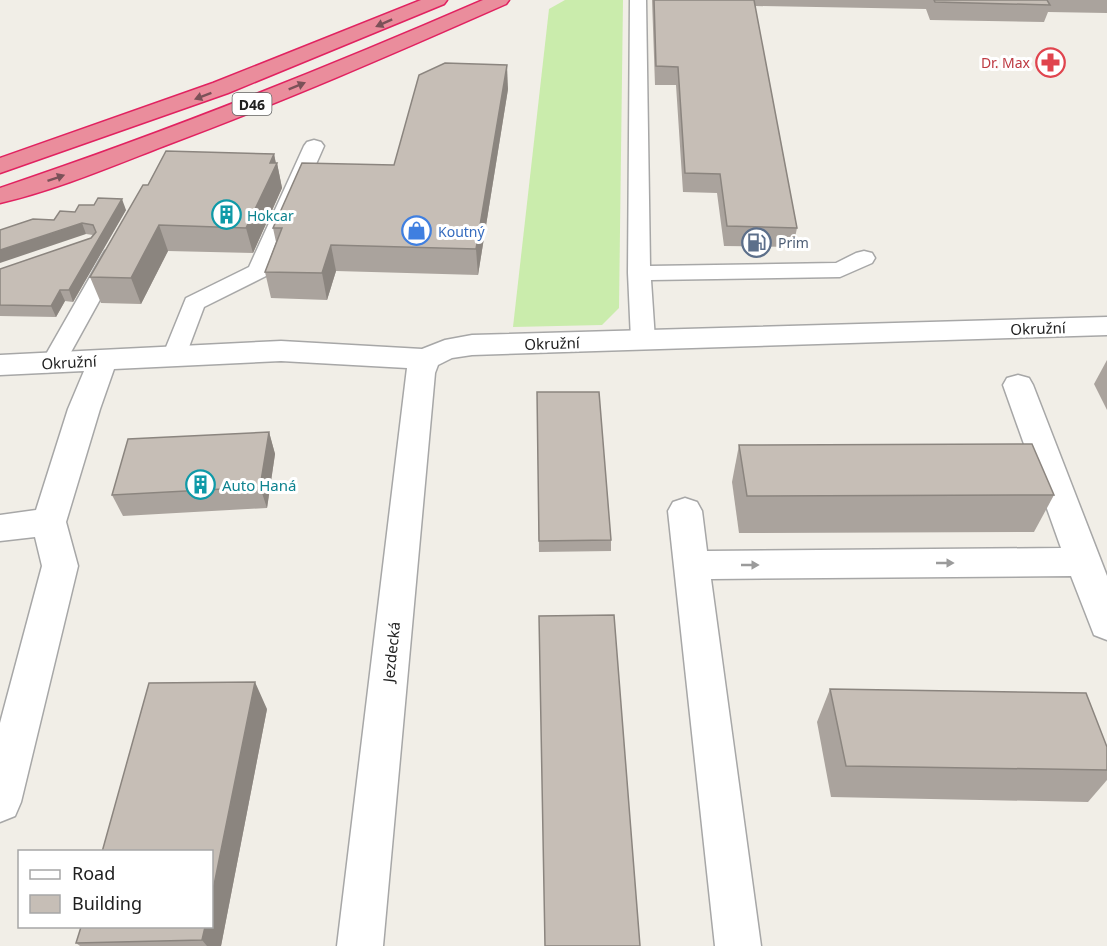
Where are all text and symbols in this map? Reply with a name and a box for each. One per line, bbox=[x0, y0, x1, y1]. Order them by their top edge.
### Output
one-way arrow bbox=[375, 19, 392, 28]
pharmacy icon: Dr. Max bbox=[1035, 46, 1067, 78]
place label: Dr. Max bbox=[981, 53, 1031, 72]
one-way arrow bbox=[288, 81, 306, 91]
one-way arrow bbox=[193, 91, 211, 101]
road number: D46 bbox=[232, 93, 272, 115]
one-way arrow bbox=[47, 172, 65, 182]
building icon: Hokcar bbox=[210, 199, 242, 231]
place label: Hokcar bbox=[247, 206, 294, 225]
shop icon: Koutný bbox=[401, 215, 433, 247]
place label: Koutný bbox=[438, 222, 485, 241]
fuel station icon: Prim bbox=[741, 226, 773, 258]
place label: Prim bbox=[778, 233, 809, 252]
street label: Okružní bbox=[1010, 317, 1067, 339]
street label: Okružní bbox=[524, 332, 581, 354]
street label: Okružní bbox=[41, 351, 98, 373]
building icon: Auto Haná bbox=[185, 469, 217, 501]
place label: Auto Haná bbox=[222, 475, 296, 495]
one-way arrow bbox=[936, 558, 955, 568]
one-way arrow bbox=[741, 560, 760, 569]
street label: Jezdecká bbox=[378, 621, 404, 685]
legend bbox=[18, 850, 213, 928]
text: Road bbox=[72, 861, 115, 885]
text: Building bbox=[72, 891, 142, 915]

